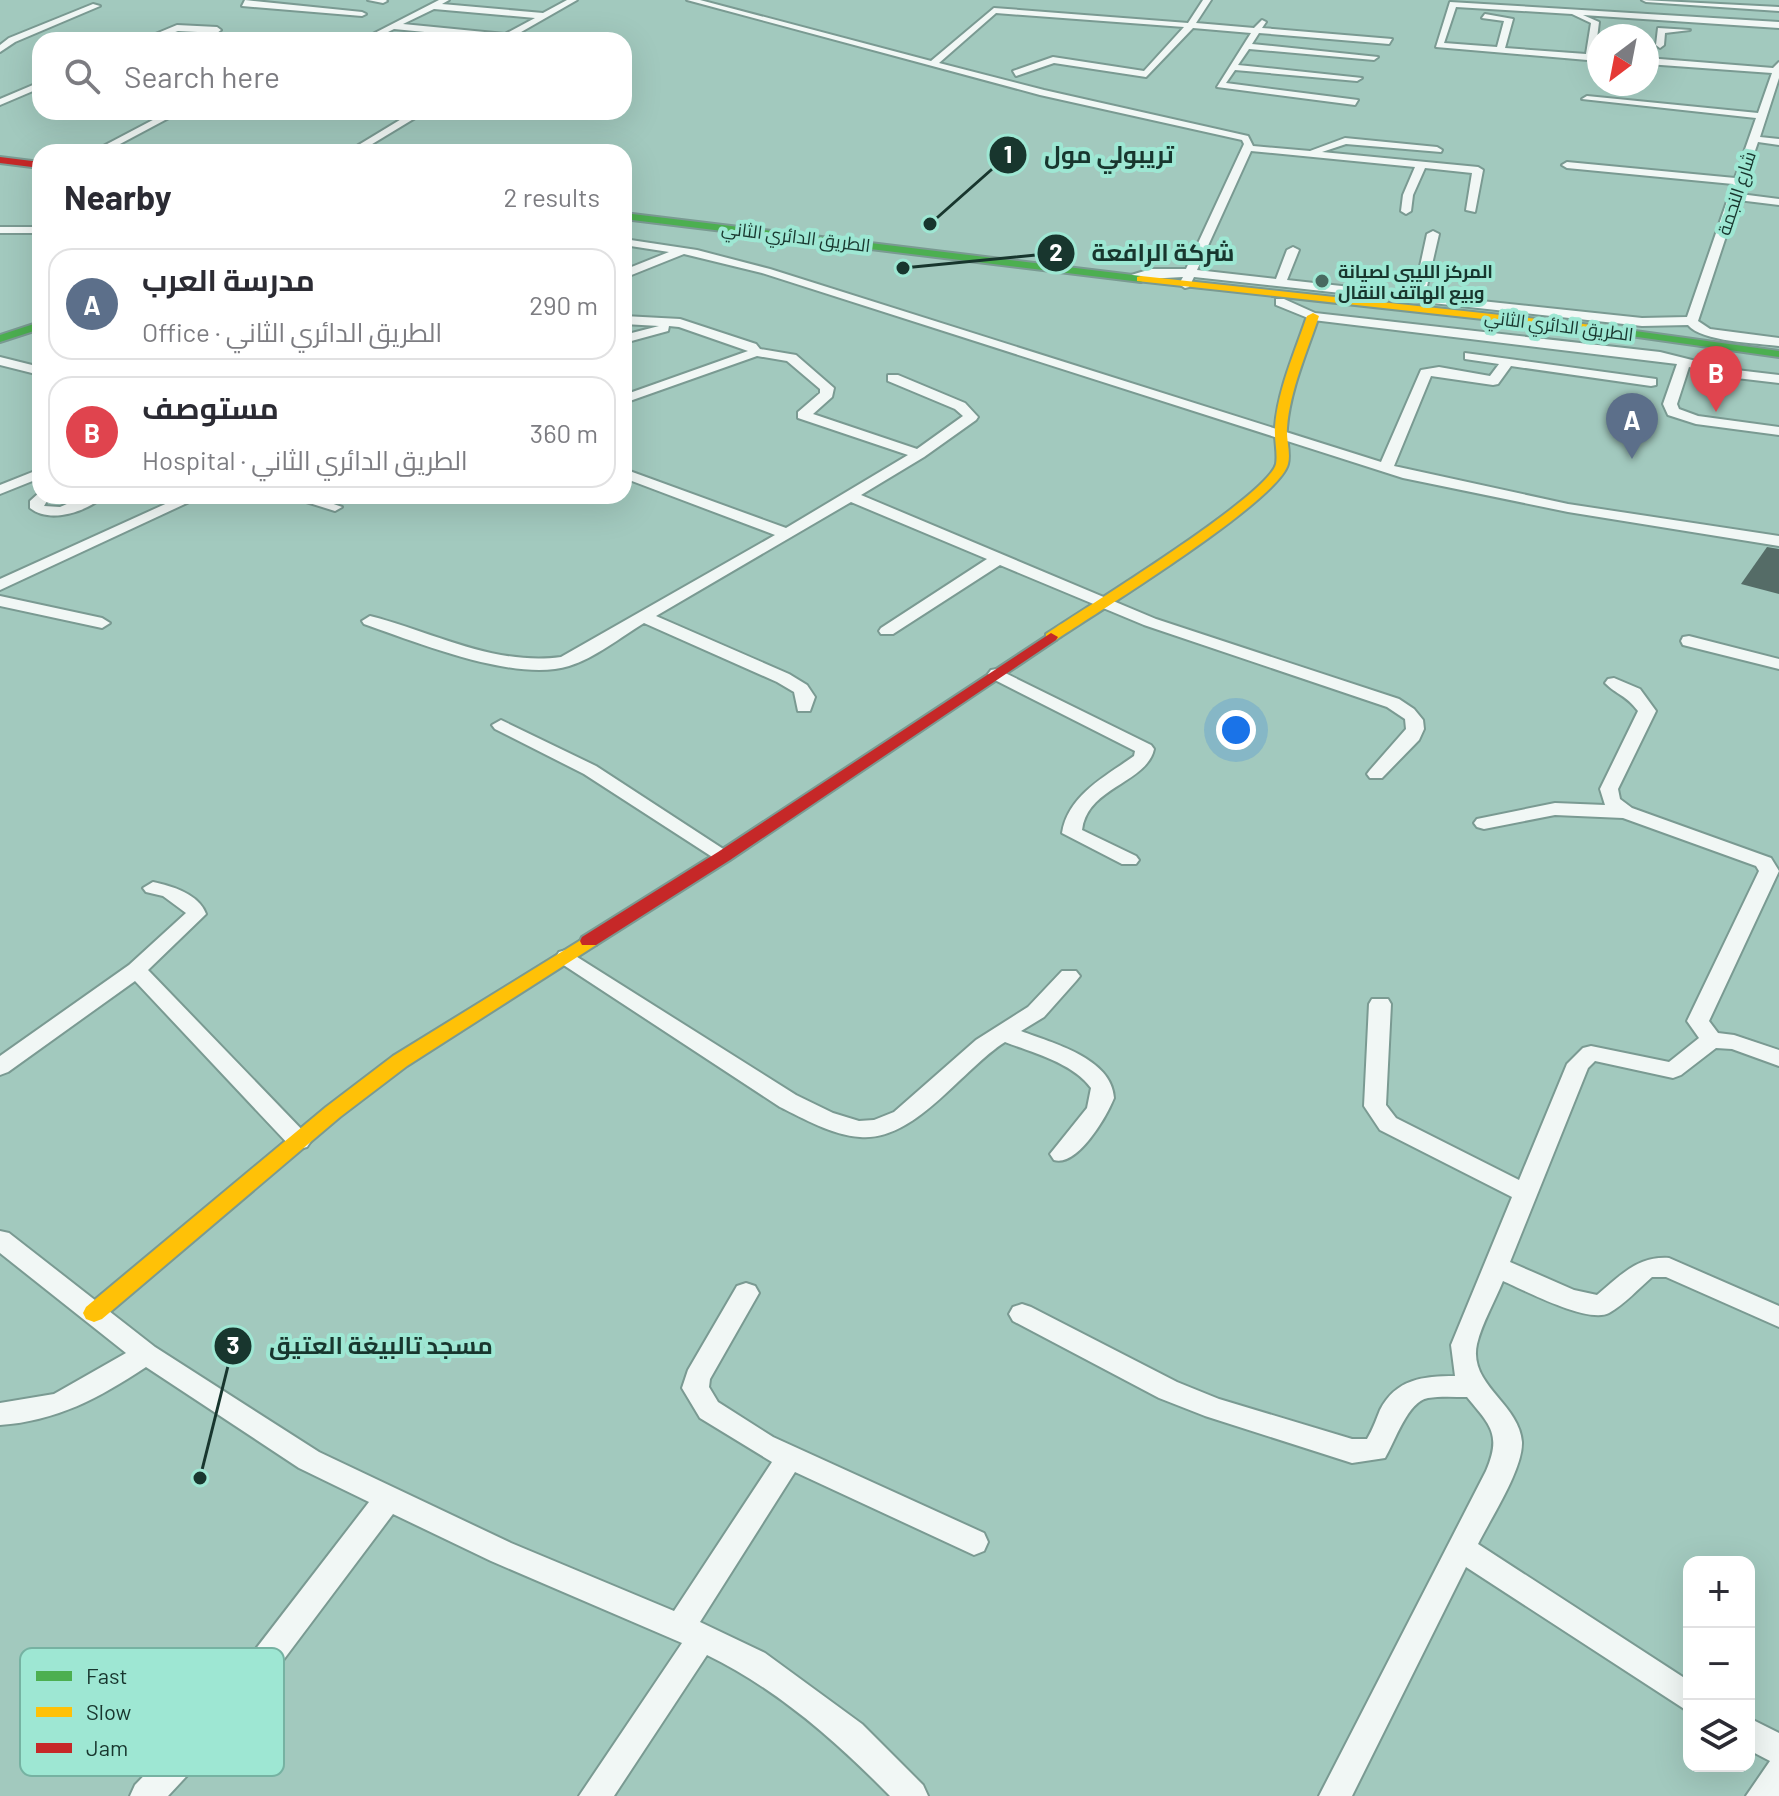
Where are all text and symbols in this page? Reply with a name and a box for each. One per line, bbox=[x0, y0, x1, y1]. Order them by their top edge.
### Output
north arrow bbox=[1587, 24, 1659, 96]
search box bbox=[32, 32, 632, 120]
icon: search bbox=[60, 54, 104, 98]
text: Search here bbox=[124, 58, 280, 94]
callout: تريبولي مول bbox=[988, 131, 1190, 179]
text: 1 bbox=[1004, 139, 1012, 168]
text: تريبولي مول bbox=[1044, 139, 1175, 174]
street label: شارع النجمة bbox=[1712, 148, 1762, 238]
text: Nearby bbox=[64, 176, 172, 217]
text: 2 results bbox=[504, 181, 600, 212]
street label: الطريق الدائري الثاني bbox=[720, 216, 872, 260]
callout: شركة الرافعة bbox=[1036, 229, 1251, 277]
text: 2 bbox=[1049, 237, 1063, 266]
text: شركة الرافعة bbox=[1091, 237, 1235, 267]
place label: المركز الليبي لصيانة وبيع الهاتف النقال bbox=[1338, 260, 1493, 305]
text: مدرسة العرب bbox=[142, 261, 315, 297]
marker: المركز الليبي لصيانة وبيع الهاتف النقال bbox=[1313, 272, 1331, 290]
text: A bbox=[83, 289, 101, 320]
text: 290 m bbox=[529, 289, 598, 320]
street label: الطريق الدائري الثاني bbox=[1483, 305, 1635, 349]
text: Office · الطريق الدائري الثاني bbox=[142, 316, 442, 347]
pin: B bbox=[1690, 346, 1742, 412]
text: مستوصف bbox=[142, 389, 279, 425]
pin: A bbox=[1606, 393, 1658, 459]
text: B bbox=[84, 417, 100, 448]
text: 360 m bbox=[530, 417, 598, 448]
text: Hospital · الطريق الدائري الثاني bbox=[142, 444, 468, 475]
your location bbox=[1216, 710, 1256, 750]
callout: مسجد تالبيغة العتيق bbox=[213, 1322, 509, 1370]
text: 3 bbox=[227, 1330, 239, 1359]
text: مسجد تالبيغة العتيق bbox=[269, 1330, 493, 1360]
map controls bbox=[1683, 1556, 1755, 1772]
button: + bbox=[1683, 1556, 1755, 1628]
button: − bbox=[1683, 1628, 1755, 1700]
legend bbox=[20, 1648, 284, 1776]
text: Fast bbox=[86, 1662, 128, 1688]
text: Slow bbox=[86, 1698, 131, 1724]
button: layers bbox=[1683, 1700, 1755, 1772]
text: Jam bbox=[86, 1734, 128, 1760]

